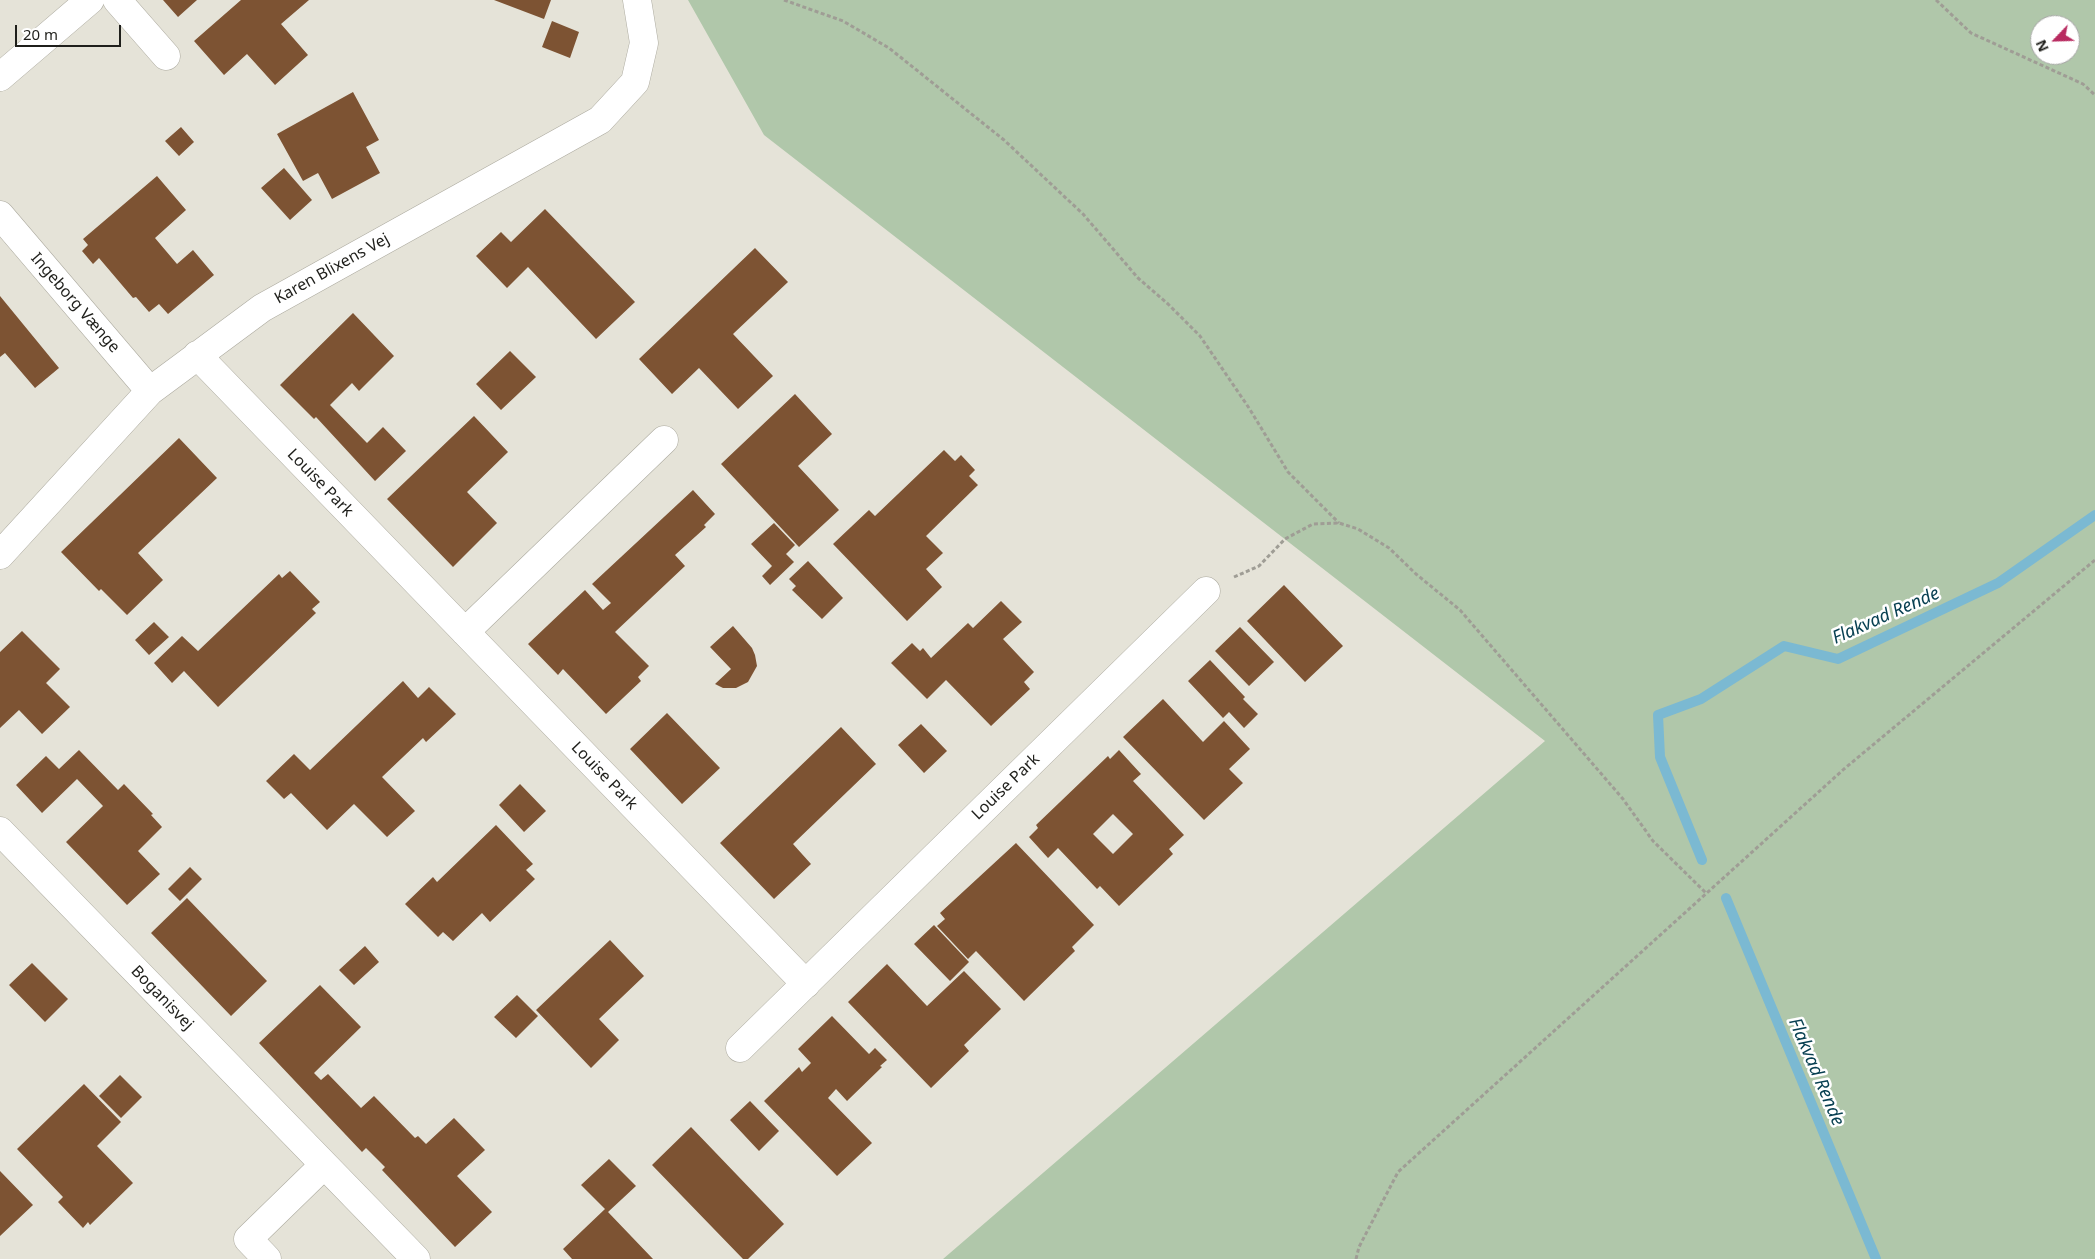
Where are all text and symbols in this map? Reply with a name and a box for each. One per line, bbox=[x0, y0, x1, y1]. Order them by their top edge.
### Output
scale bar bbox=[18, 15, 124, 47]
north arrow bbox=[2030, 15, 2080, 65]
text: 20 m bbox=[23, 24, 58, 44]
text: N bbox=[2031, 37, 2053, 55]
street label: Karen Blixens Vej bbox=[271, 230, 393, 308]
street label: Ingeborg Vænge bbox=[26, 249, 124, 357]
street label: Louise Park bbox=[283, 445, 357, 521]
water label: Flakvad Rende bbox=[1829, 583, 1943, 649]
street label: Louise Park bbox=[567, 738, 641, 814]
street label: Louise Park bbox=[968, 750, 1044, 824]
street label: Boganisvej bbox=[127, 962, 197, 1034]
water label: Flakvad Rende bbox=[1784, 1015, 1848, 1129]

